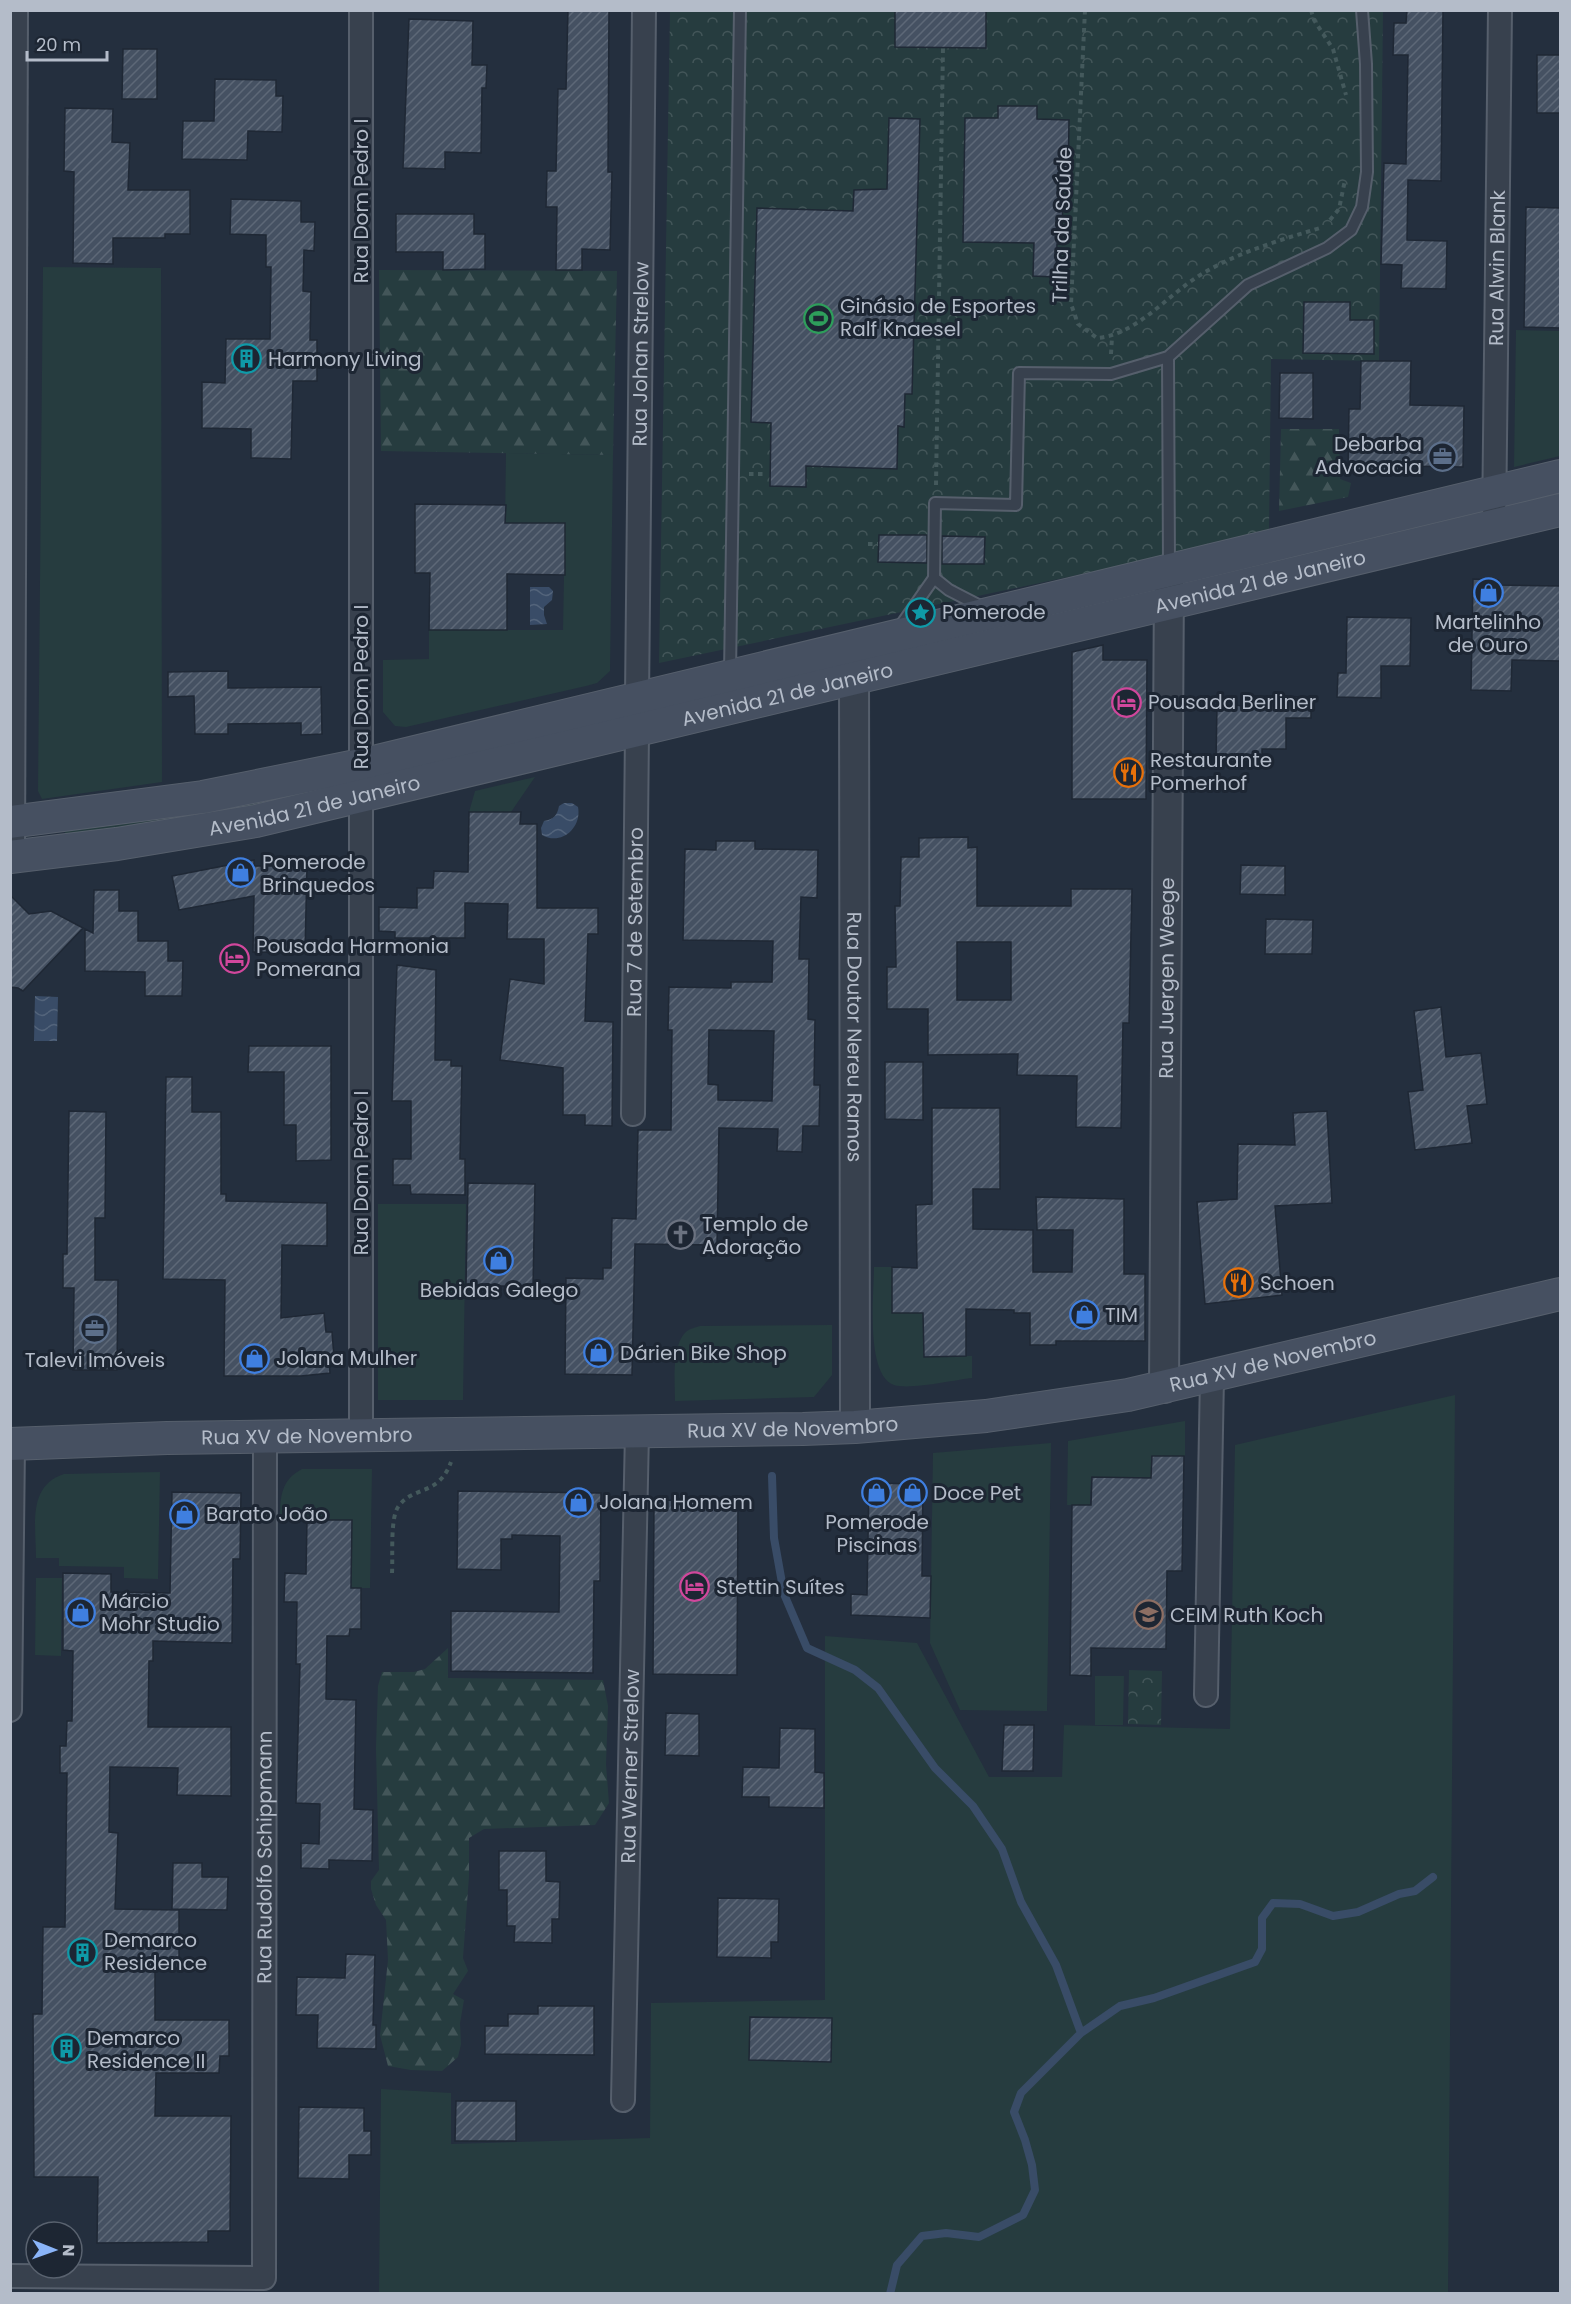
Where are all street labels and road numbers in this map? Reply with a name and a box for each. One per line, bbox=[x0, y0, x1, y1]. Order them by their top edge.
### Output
street label: Rua Dom Pedro I bbox=[347, 119, 375, 283]
street label: Trilha da Saúde bbox=[1045, 146, 1079, 304]
street label: Rua Alwin Blank bbox=[1482, 189, 1512, 346]
street label: Rua Johan Strelow bbox=[626, 261, 655, 447]
street label: Avenida 21 de Janeiro bbox=[1152, 543, 1369, 620]
street label: Rua Dom Pedro I bbox=[347, 605, 375, 769]
street label: Avenida 21 de Janeiro bbox=[679, 656, 896, 733]
street label: Avenida 21 de Janeiro bbox=[206, 768, 423, 843]
street label: Rua 7 de Setembro bbox=[620, 827, 650, 1017]
street label: Rua Juergen Weege bbox=[1152, 877, 1181, 1079]
street label: Rua Doutor Nereu Ramos bbox=[840, 912, 869, 1162]
street label: Rua Dom Pedro I bbox=[347, 1091, 375, 1255]
street label: Rua XV de Novembro bbox=[1167, 1323, 1379, 1399]
street label: Rua XV de Novembro bbox=[687, 1409, 899, 1445]
street label: Rua XV de Novembro bbox=[201, 1421, 413, 1452]
street label: Rua Werner Strelow bbox=[614, 1668, 646, 1864]
street label: Rua Rudolfo Schippmann bbox=[250, 1730, 279, 1984]

